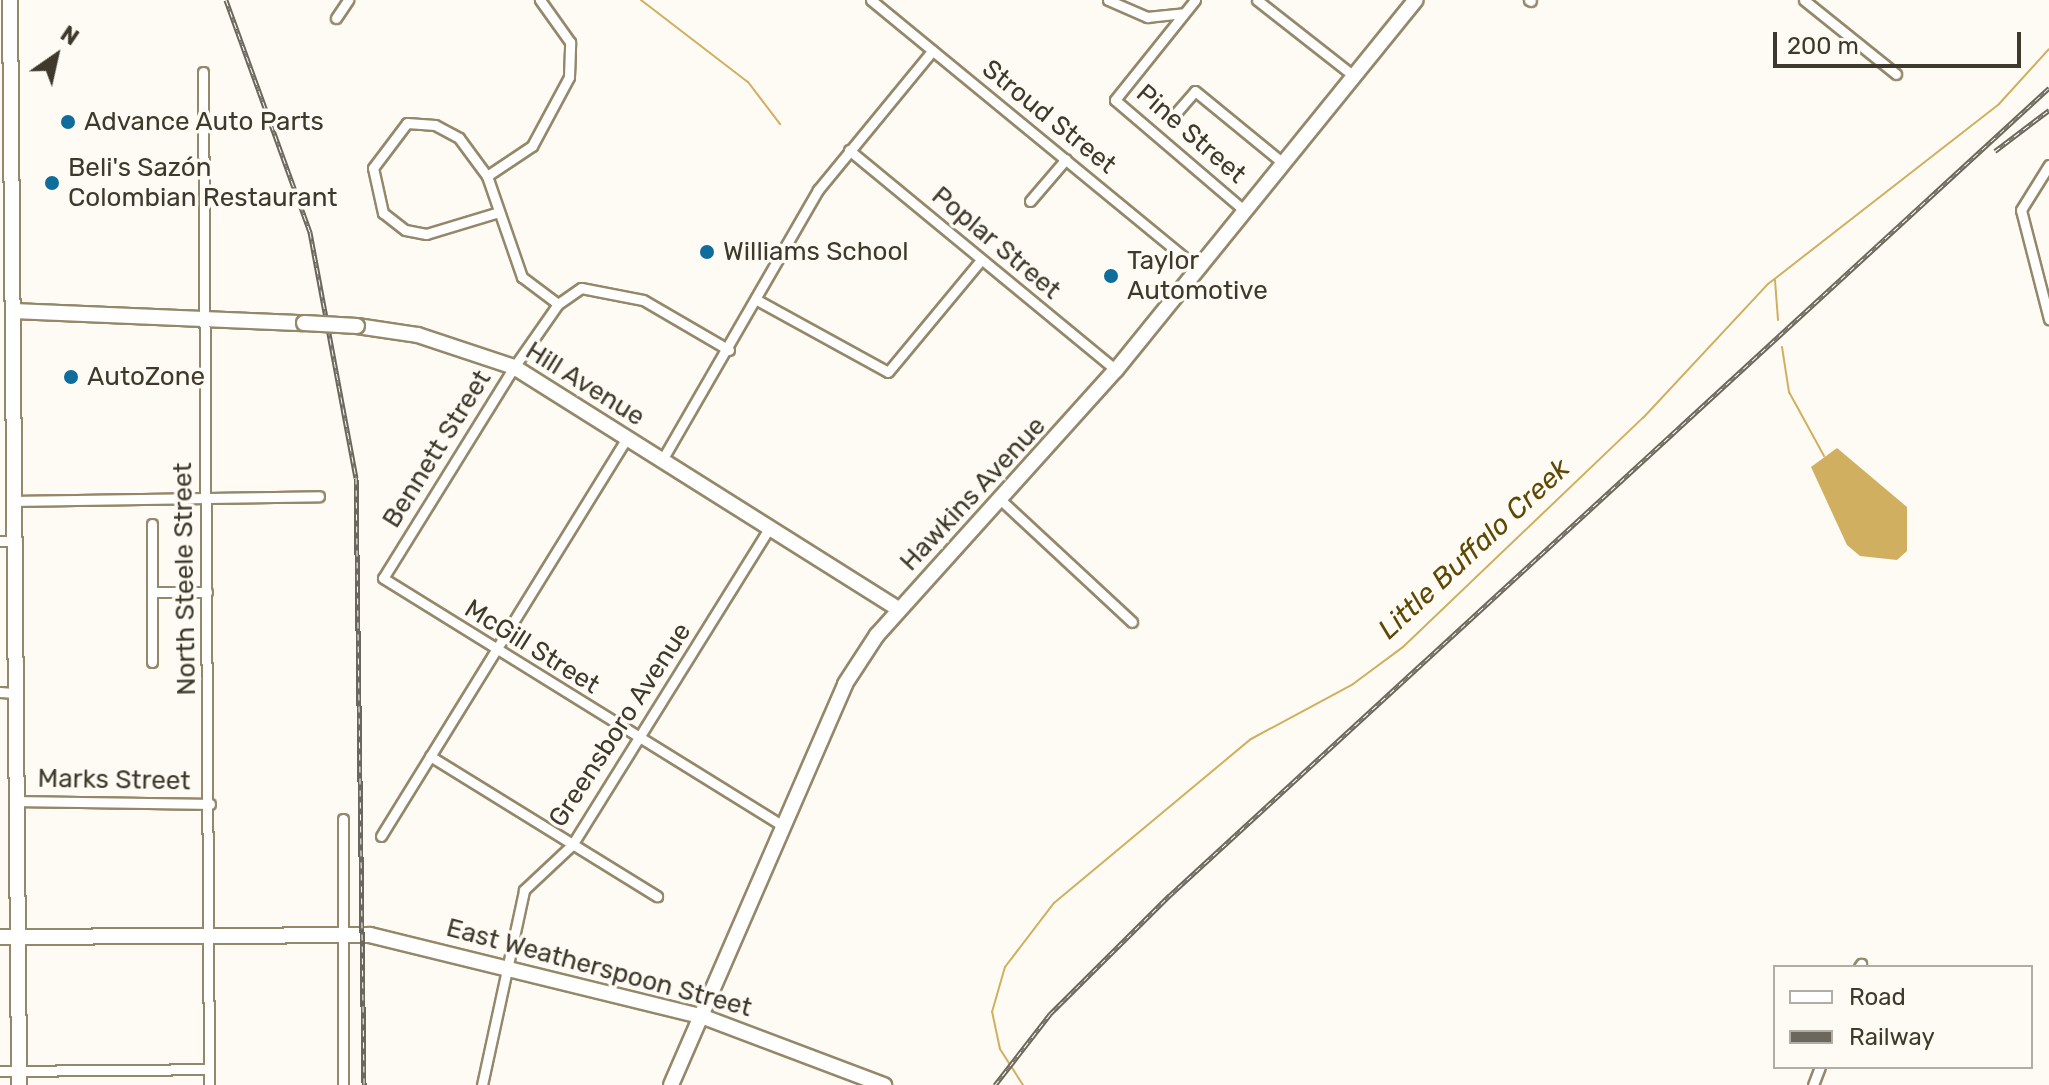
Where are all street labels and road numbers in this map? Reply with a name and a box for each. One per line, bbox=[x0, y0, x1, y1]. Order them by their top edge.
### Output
street label: Stroud Street bbox=[976, 53, 1122, 181]
street label: Pine Street bbox=[1130, 78, 1252, 190]
street label: Poplar Street bbox=[925, 180, 1067, 306]
street label: Hill Avenue bbox=[520, 335, 650, 433]
street label: Bennett Street bbox=[376, 365, 498, 533]
street label: Hawkins Avenue bbox=[893, 410, 1053, 578]
street label: North Steele Street bbox=[167, 462, 203, 696]
street label: McGill Street bbox=[459, 593, 605, 701]
street label: Greensboro Avenue bbox=[542, 617, 698, 833]
street label: Marks Street bbox=[37, 763, 191, 797]
street label: East Weatherspoon Street bbox=[443, 912, 755, 1024]

